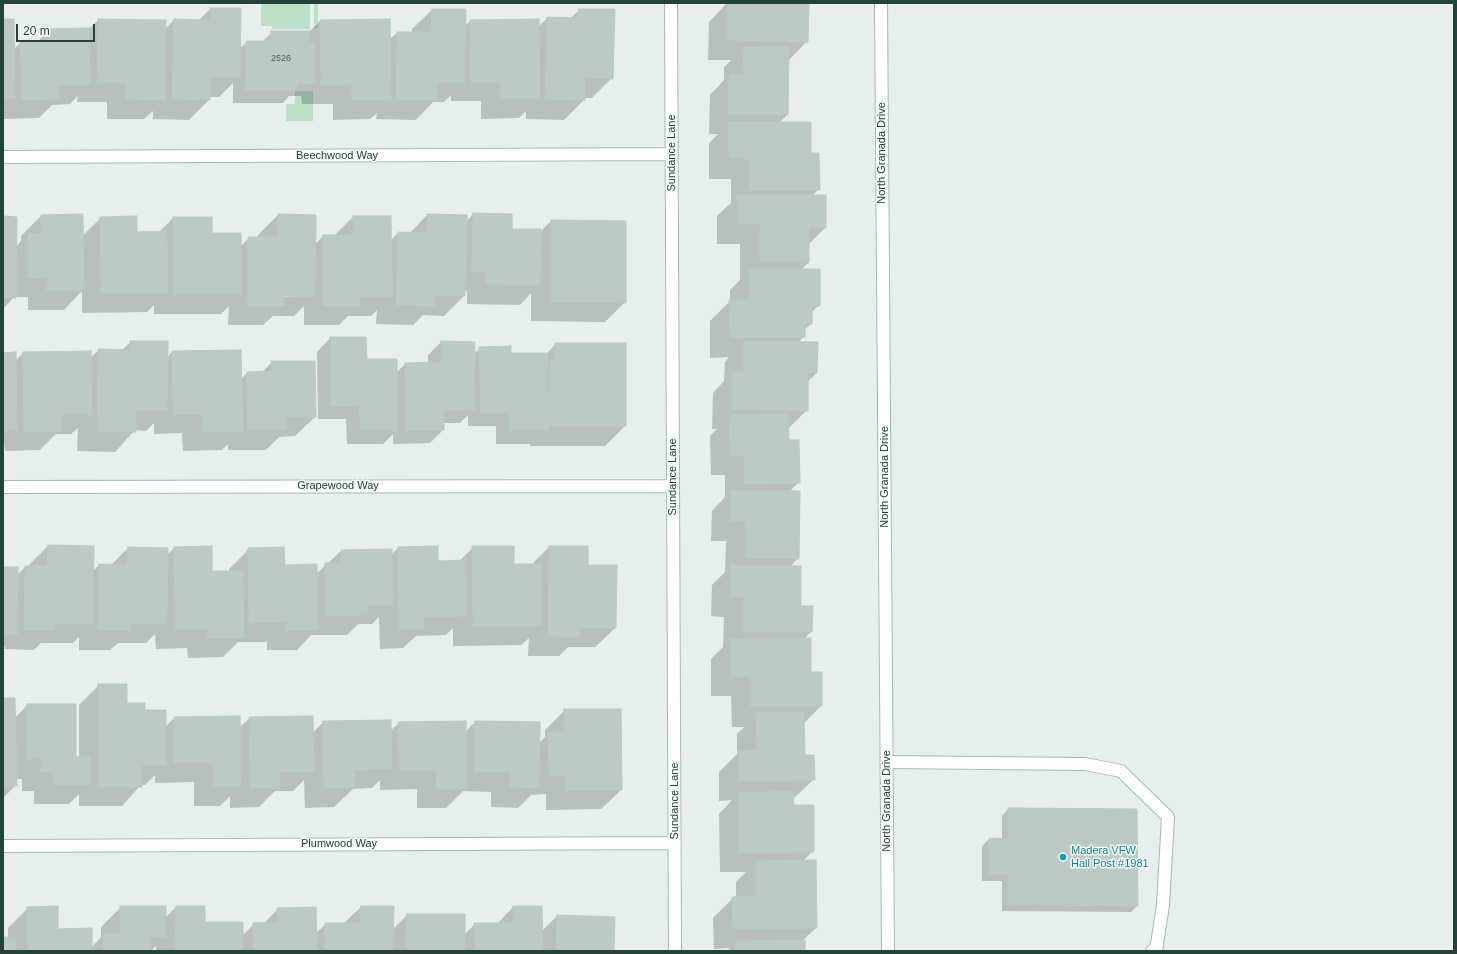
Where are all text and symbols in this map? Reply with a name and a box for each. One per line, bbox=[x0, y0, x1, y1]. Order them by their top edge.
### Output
scale bar bbox=[18, 16, 97, 42]
text: 20 m bbox=[23, 24, 50, 38]
house number: 2526 bbox=[271, 54, 291, 64]
street label: North Granada Drive bbox=[875, 102, 889, 204]
street label: Sundance Lane bbox=[665, 114, 679, 192]
street label: Beechwood Way bbox=[296, 149, 378, 163]
street label: North Granada Drive bbox=[878, 426, 892, 528]
street label: Sundance Lane bbox=[666, 438, 680, 516]
street label: Grapewood Way bbox=[297, 479, 379, 493]
street label: North Granada Drive bbox=[880, 750, 894, 852]
street label: Sundance Lane bbox=[668, 762, 682, 840]
street label: Plumwood Way bbox=[301, 837, 377, 851]
place label: Madera VFW Hall Post #1981 bbox=[1071, 844, 1149, 870]
marker: Madera VFW Hall Post #1981 bbox=[1058, 852, 1068, 862]

